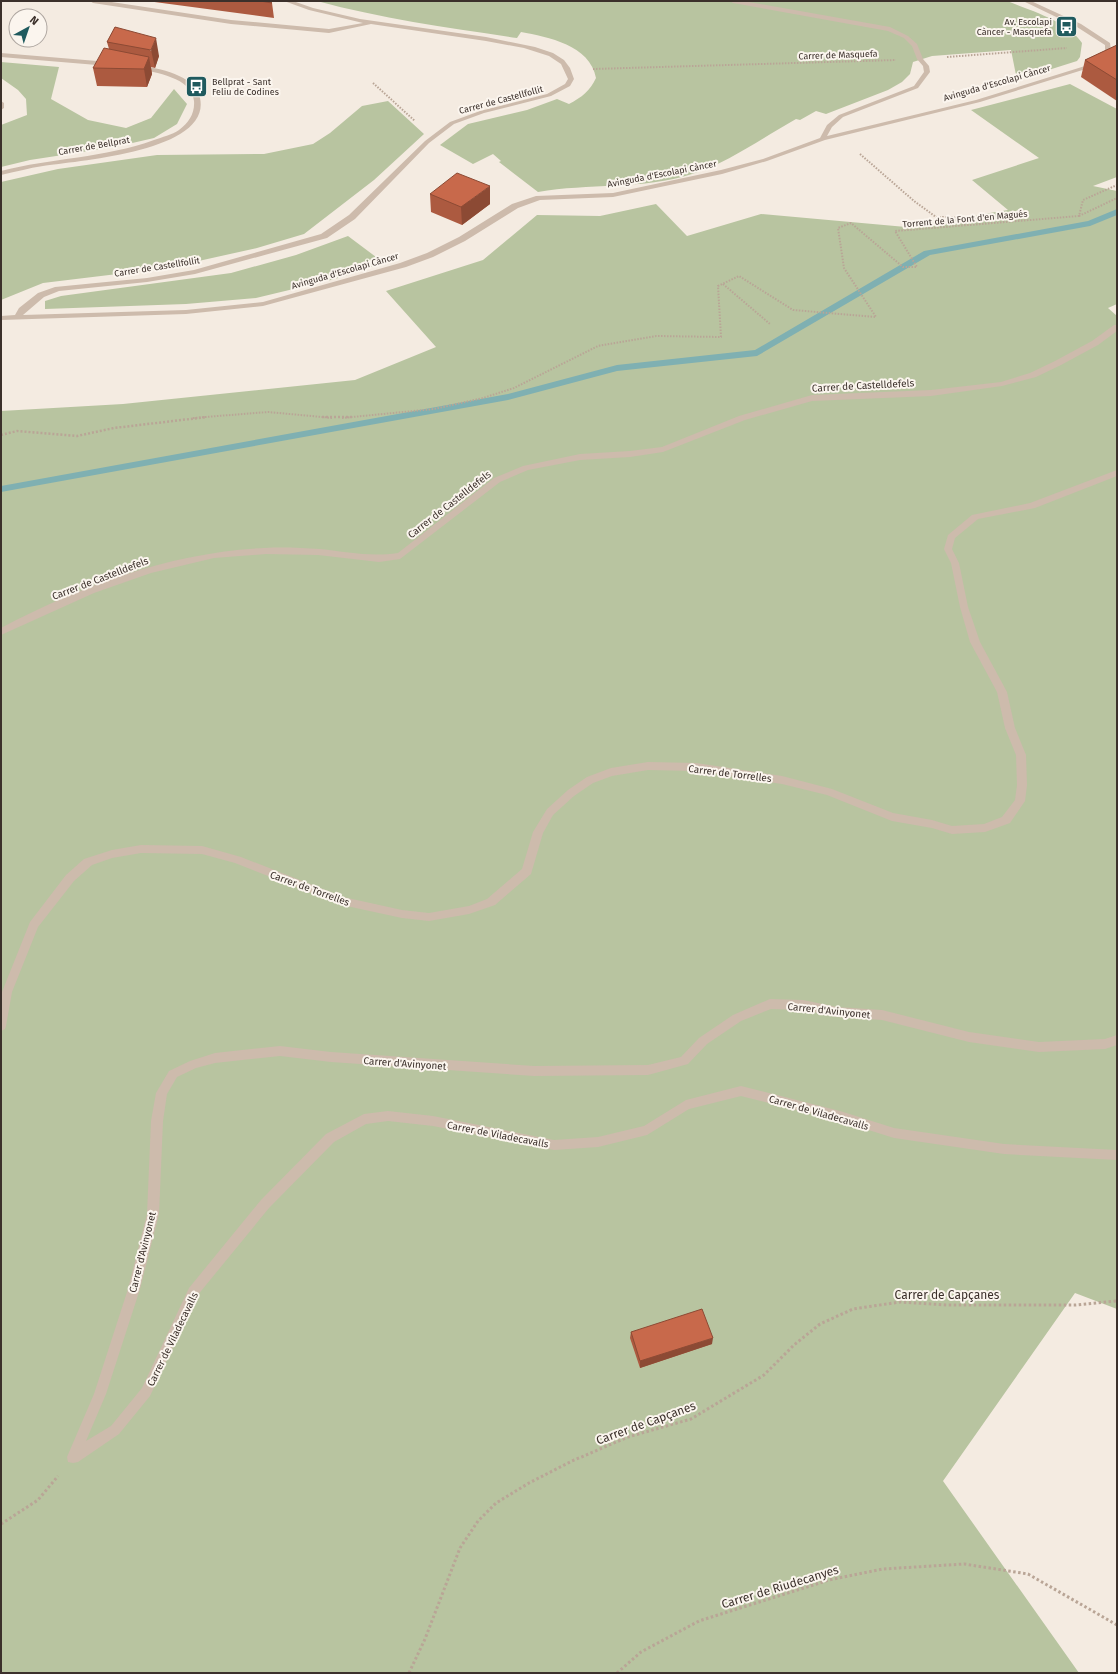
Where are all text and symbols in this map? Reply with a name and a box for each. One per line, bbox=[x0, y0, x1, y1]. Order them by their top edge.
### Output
north arrow bbox=[8, 8, 48, 48]
text: N bbox=[27, 13, 41, 28]
bus stop icon: Av. Escolapi Càncer - Masquefa bbox=[1054, 14, 1080, 40]
place label: Av. Escolapi Càncer - Masquefa bbox=[977, 17, 1052, 37]
street label: Carrer de Masquefa bbox=[798, 49, 878, 61]
street label: Avinguda d'Escolapi Càncer bbox=[942, 63, 1052, 103]
bus stop icon: Bellprat - Sant Feliu de Codines bbox=[183, 74, 209, 100]
place label: Bellprat - Sant Feliu de Codines bbox=[212, 77, 279, 97]
street label: Carrer de Castellfollit bbox=[458, 84, 545, 116]
street label: Carrer de Bellprat bbox=[58, 135, 131, 157]
street label: Avinguda d'Escolapi Càncer bbox=[607, 158, 718, 189]
street label: Torrent de la Font d'en Magués bbox=[902, 209, 1028, 229]
street label: Avinguda d'Escolapi Càncer bbox=[290, 251, 400, 291]
street label: Carrer de Castellfollit bbox=[114, 255, 201, 279]
street label: Carrer de Castelldefels bbox=[812, 377, 915, 395]
street label: Carrer de Castelldefels bbox=[406, 468, 494, 541]
street label: Carrer de Castelldefels bbox=[50, 555, 151, 603]
street label: Carrer de Torrelles bbox=[688, 763, 772, 785]
street label: Carrer de Torrelles bbox=[268, 869, 351, 909]
street label: Carrer d'Avinyonet bbox=[787, 1001, 871, 1021]
street label: Carrer d'Avinyonet bbox=[363, 1055, 447, 1073]
street label: Carrer de Viladecavalls bbox=[767, 1093, 870, 1133]
street label: Carrer de Viladecavalls bbox=[446, 1119, 550, 1151]
street label: Carrer d'Avinyonet bbox=[127, 1210, 159, 1294]
street label: Carrer de Capçanes bbox=[895, 1288, 1000, 1302]
street label: Carrer de Viladecavalls bbox=[145, 1290, 201, 1388]
street label: Carrer de Capçanes bbox=[594, 1398, 698, 1448]
street label: Carrer de Riudecanyes bbox=[720, 1562, 841, 1611]

